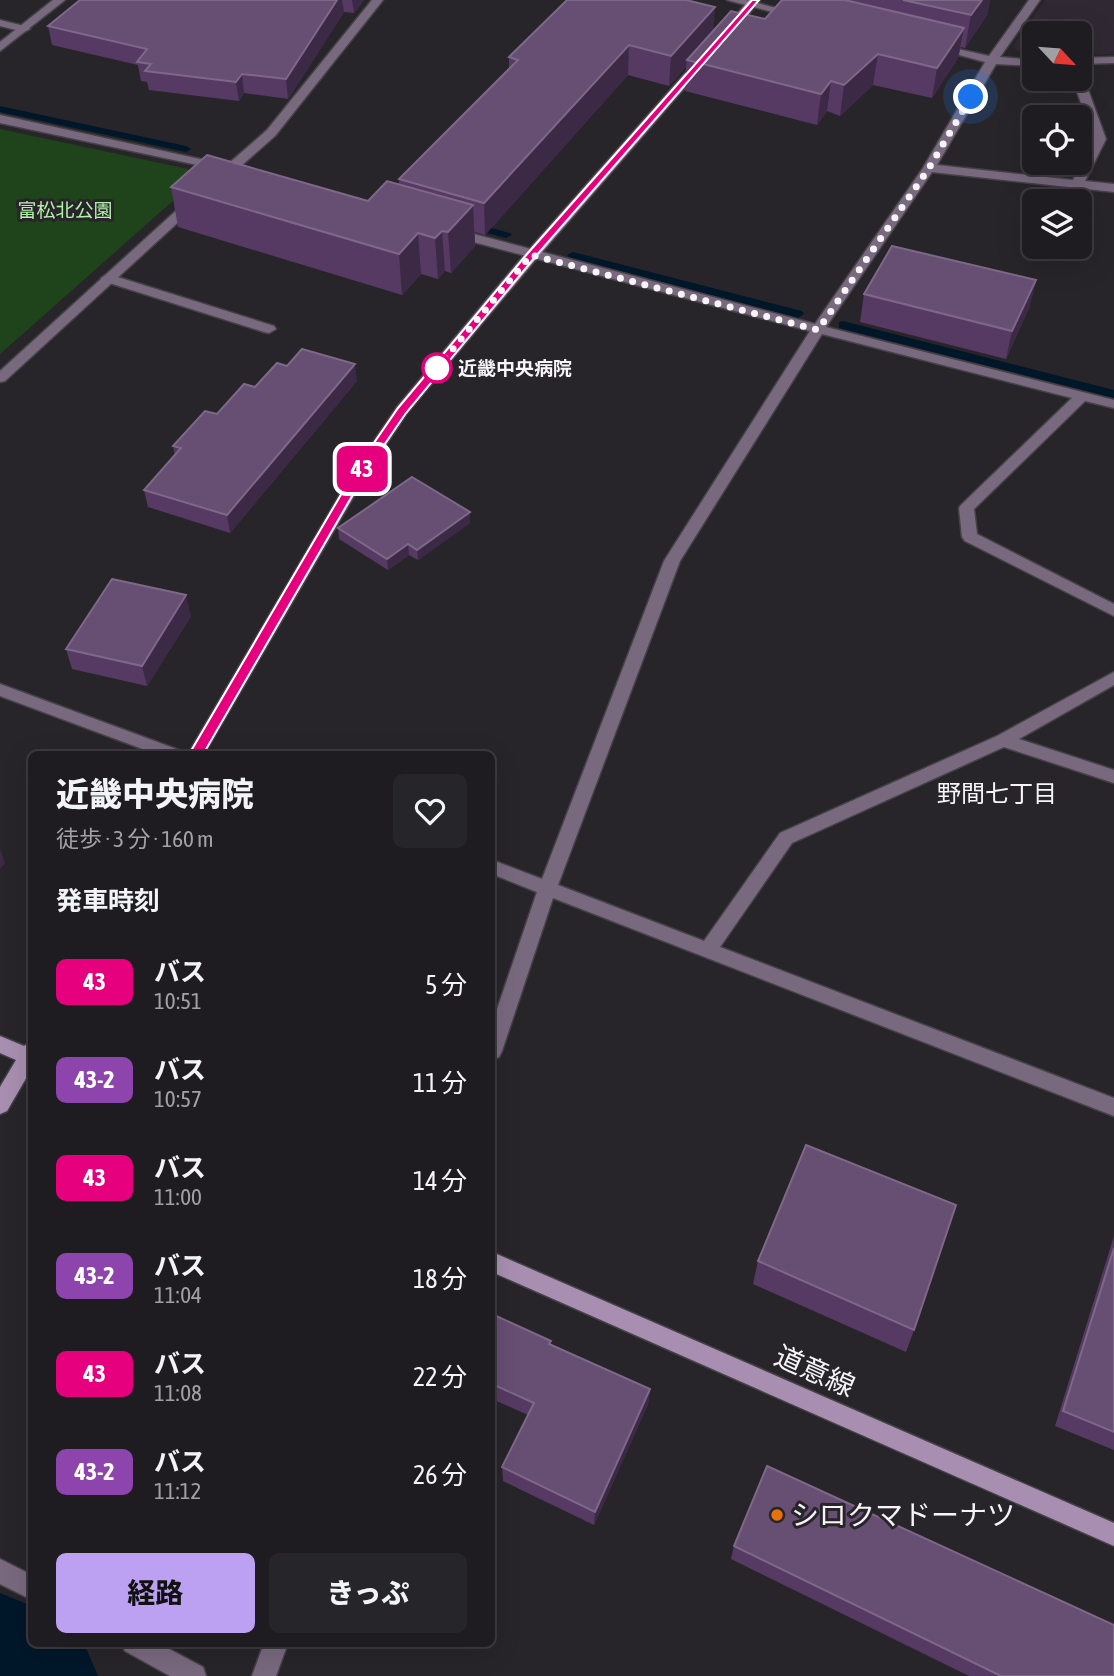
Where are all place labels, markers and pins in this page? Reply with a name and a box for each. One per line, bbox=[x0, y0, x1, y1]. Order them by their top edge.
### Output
marker: 近畿中央病院 bbox=[422, 353, 452, 383]
place label: 近畿中央病院 bbox=[458, 357, 572, 379]
place label: シロクマドーナツ bbox=[791, 1499, 1015, 1531]
marker: シロクマドーナツ bbox=[769, 1507, 785, 1523]

